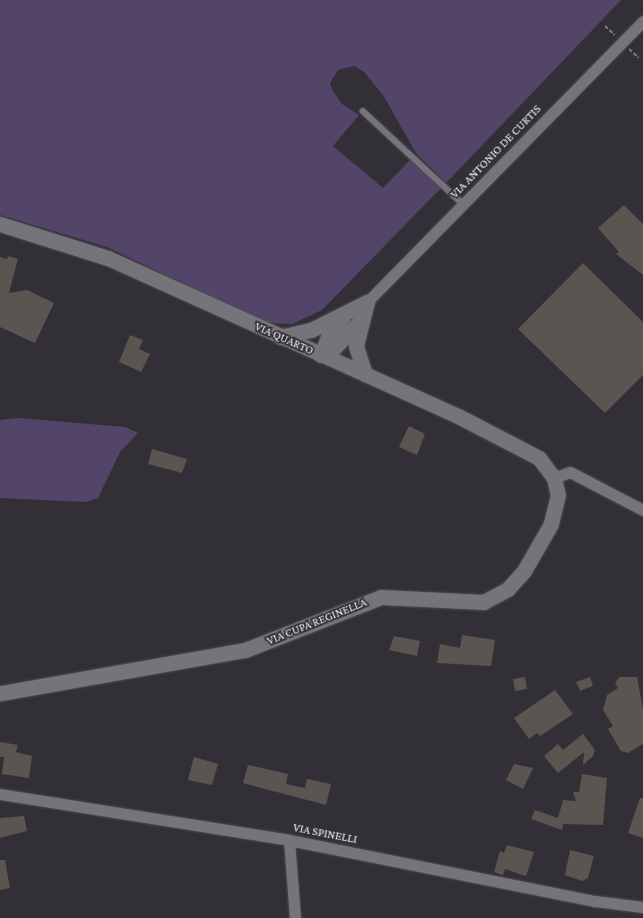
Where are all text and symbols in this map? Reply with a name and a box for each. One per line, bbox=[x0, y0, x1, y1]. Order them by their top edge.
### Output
street label: VIA ANTONIO DE CURTIS bbox=[448, 102, 544, 202]
street label: VIA QUARTO bbox=[252, 320, 316, 358]
street label: VIA CUPA REGINELLA bbox=[265, 595, 369, 649]
street label: VIA SPINELLI bbox=[292, 821, 358, 847]

